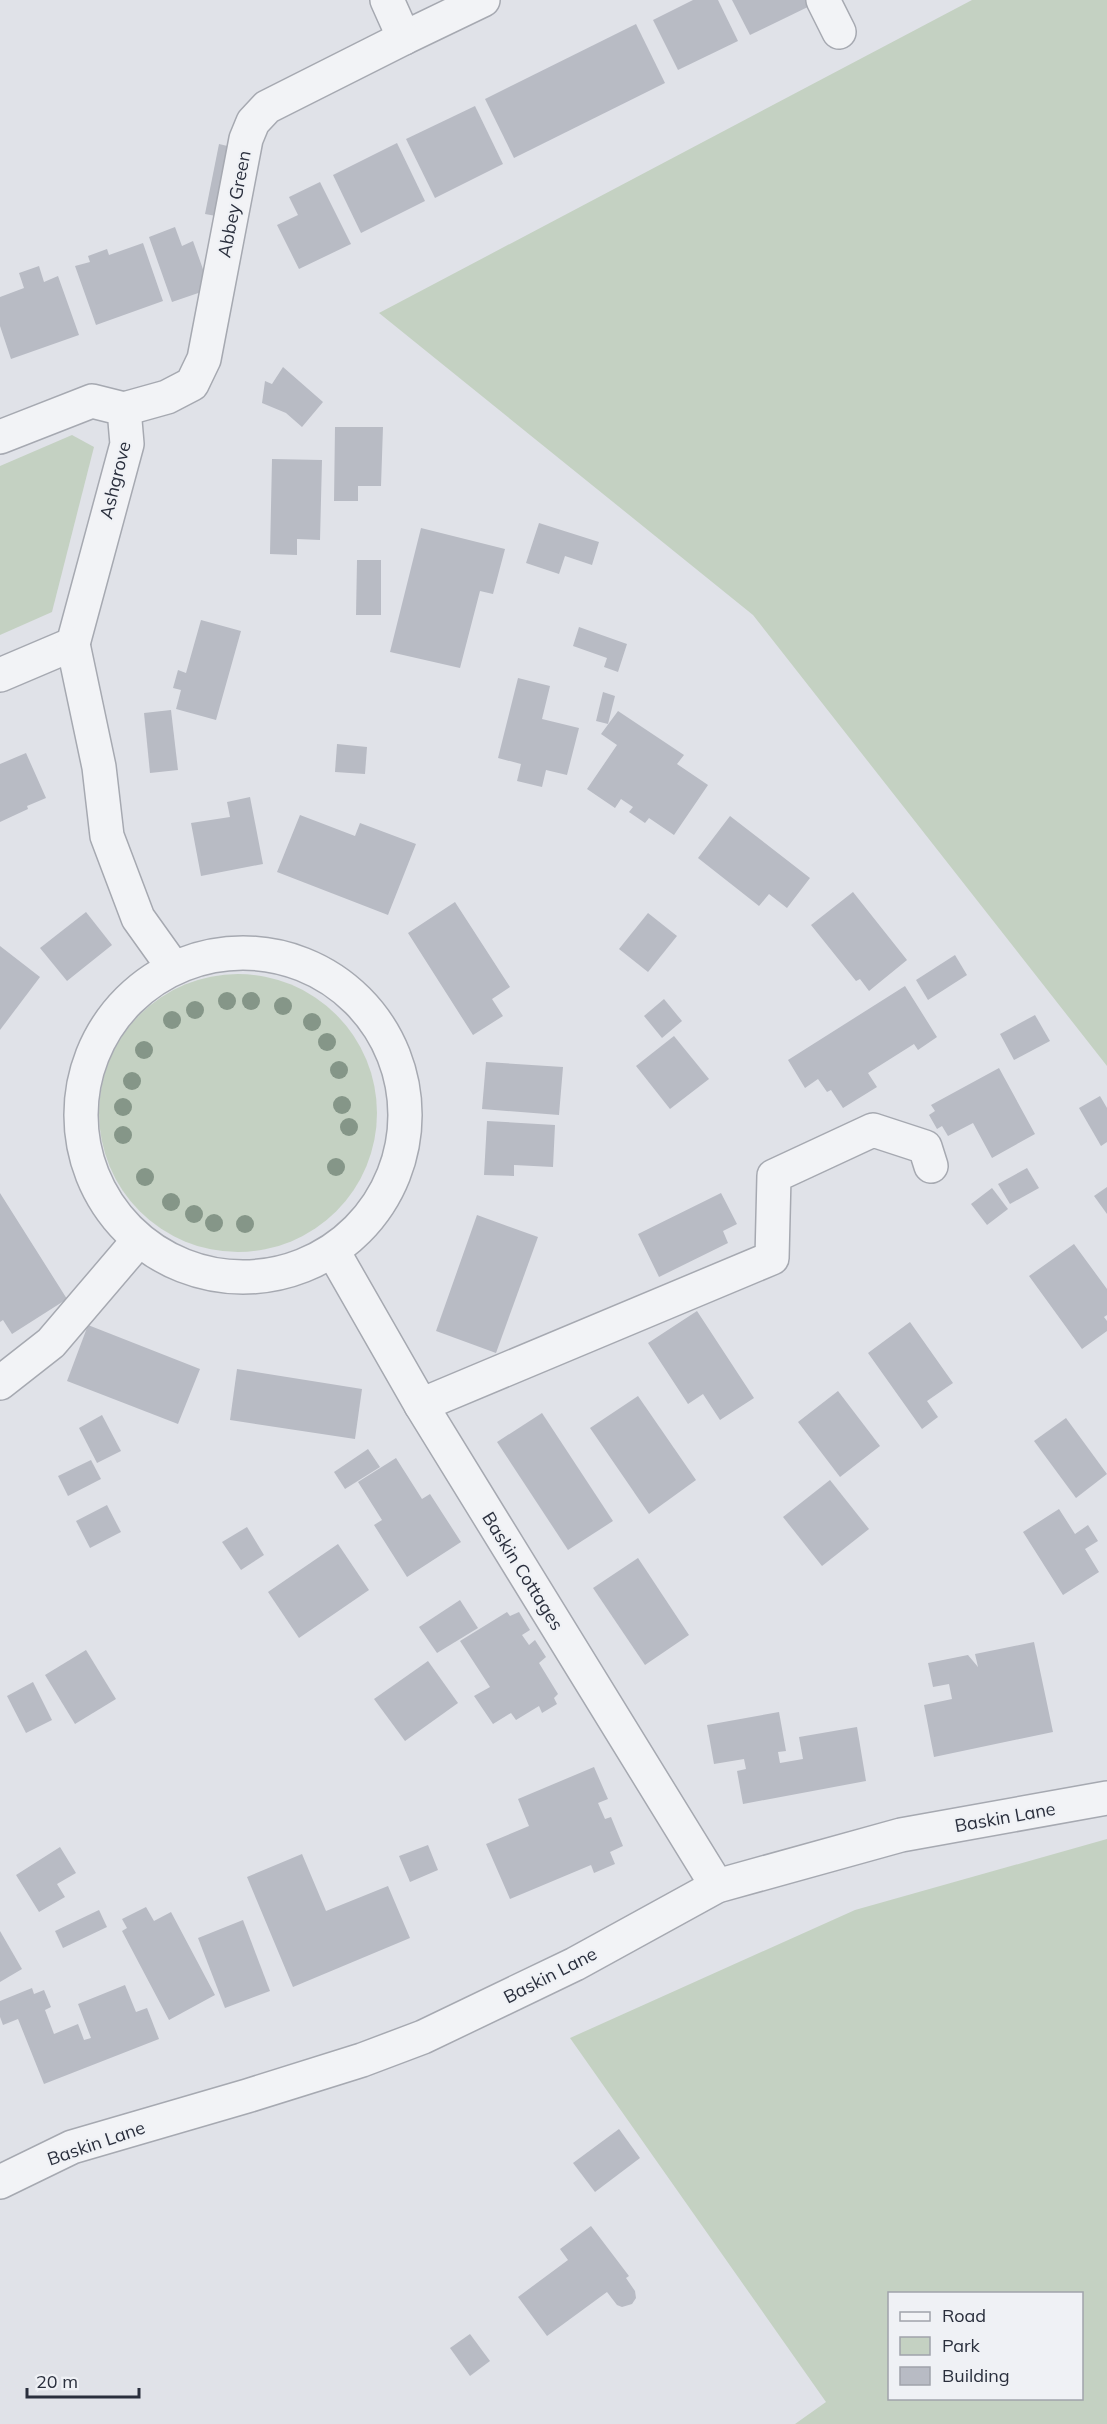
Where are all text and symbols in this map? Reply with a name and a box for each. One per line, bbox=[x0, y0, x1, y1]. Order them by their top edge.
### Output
street label: Abbey Green bbox=[212, 149, 256, 259]
street label: Ashgrove bbox=[94, 439, 136, 521]
street label: Baskin Cottages bbox=[477, 1508, 569, 1635]
street label: Baskin Lane bbox=[953, 1797, 1057, 1837]
street label: Baskin Lane bbox=[499, 1942, 601, 2008]
street label: Baskin Lane bbox=[44, 2116, 148, 2170]
legend bbox=[888, 2292, 1083, 2400]
text: Road bbox=[942, 2304, 986, 2327]
text: Park bbox=[942, 2334, 981, 2357]
scale bar bbox=[27, 2361, 140, 2399]
text: Building bbox=[942, 2364, 1010, 2387]
text: 20 m bbox=[36, 2370, 78, 2393]

